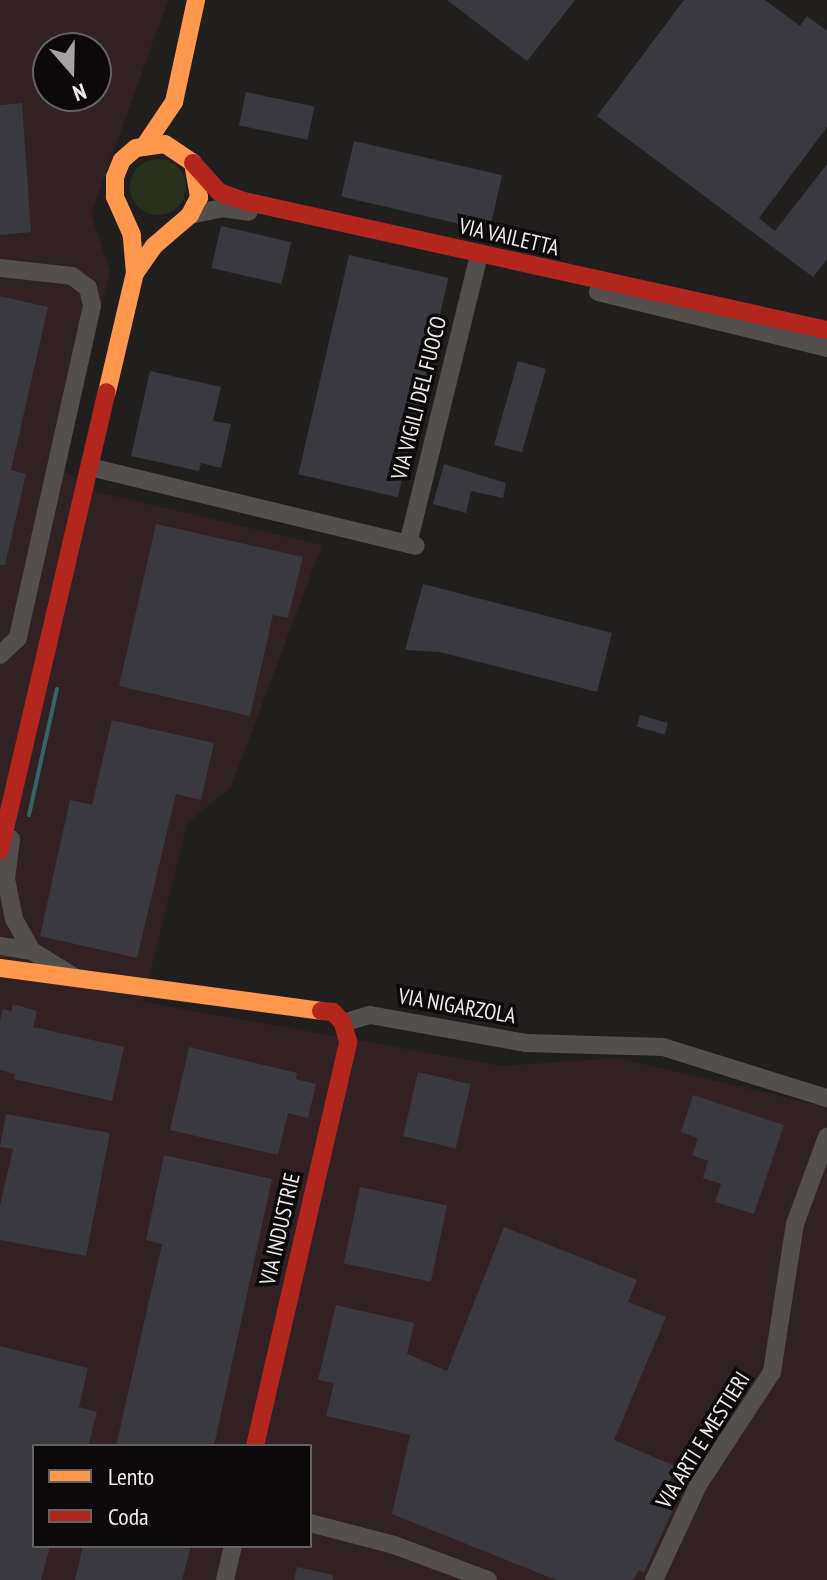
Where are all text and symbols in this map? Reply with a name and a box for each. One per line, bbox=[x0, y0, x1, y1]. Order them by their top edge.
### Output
north arrow bbox=[32, 32, 112, 112]
text: N bbox=[69, 77, 90, 108]
street label: VIA VAILETTA bbox=[456, 213, 562, 261]
street label: VIA VIGILI DEL FUOCO bbox=[386, 313, 452, 483]
street label: VIA NIGARZOLA bbox=[396, 983, 518, 1029]
street label: VIA INDUSTRIE bbox=[254, 1170, 306, 1288]
street label: VIA ARTI E MESTIERI bbox=[650, 1366, 756, 1514]
legend bbox=[32, 1444, 312, 1548]
text: Lento bbox=[108, 1461, 154, 1492]
text: Coda bbox=[108, 1501, 149, 1532]

